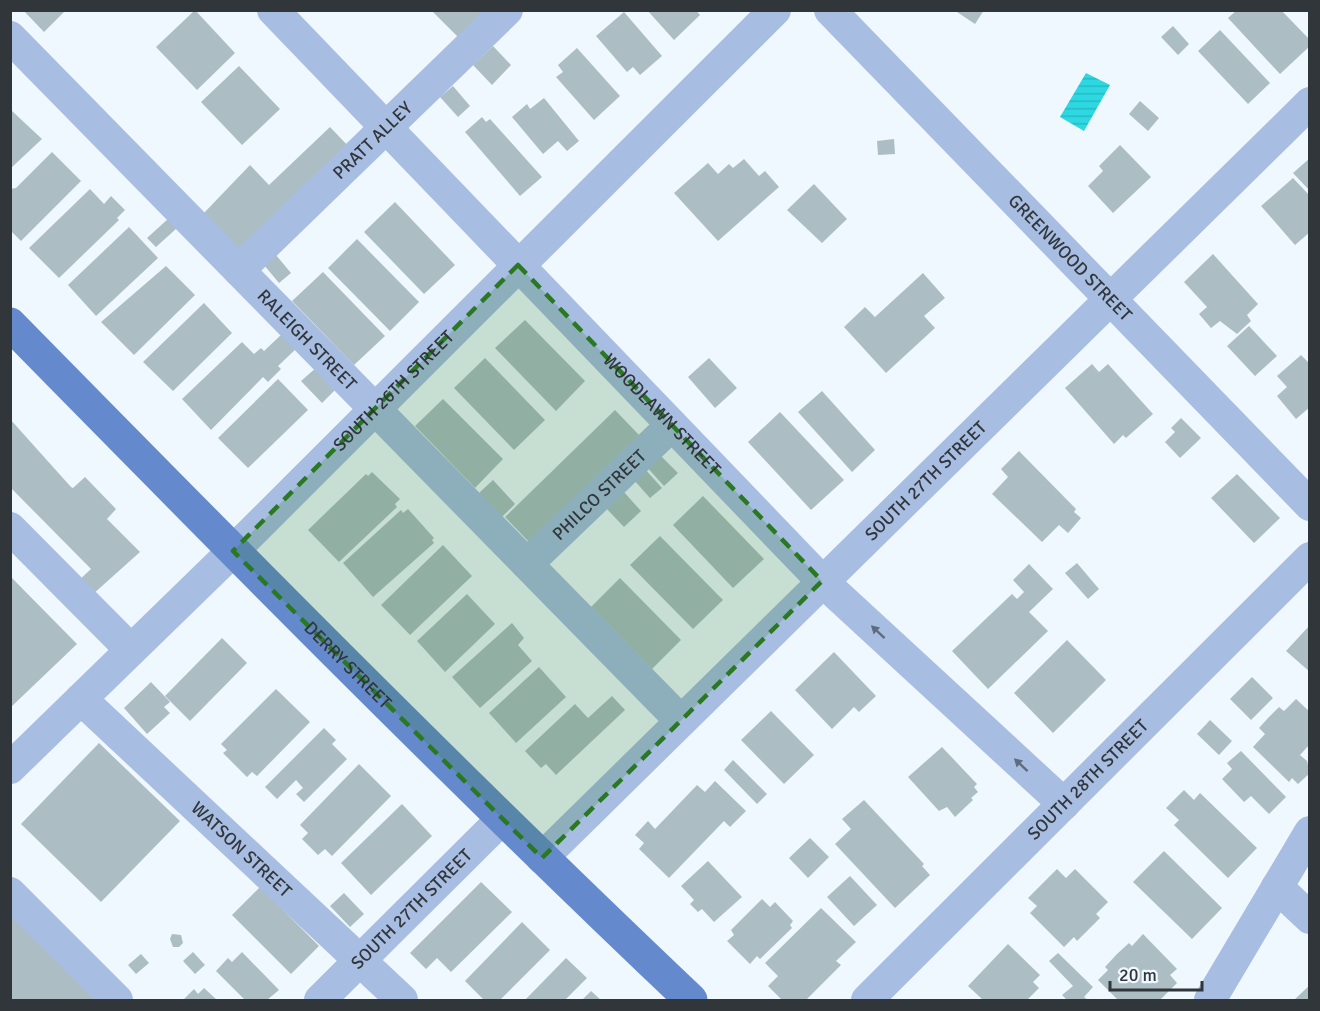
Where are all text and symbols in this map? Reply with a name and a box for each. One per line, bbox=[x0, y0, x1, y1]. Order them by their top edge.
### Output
street label: PRATT ALLEY bbox=[328, 97, 417, 184]
street label: GREENWOOD STREET bbox=[1004, 190, 1137, 326]
street label: RALEIGH STREET bbox=[253, 285, 361, 395]
street label: SOUTH 26TH STREET bbox=[329, 326, 459, 456]
street label: WOODLAWN STREET bbox=[598, 349, 725, 480]
street label: SOUTH 27TH STREET bbox=[860, 416, 991, 545]
street label: PHILCO STREET bbox=[548, 445, 651, 545]
street label: DERRY STREET bbox=[299, 617, 396, 713]
one-way arrow bbox=[871, 626, 885, 640]
street label: SOUTH 28TH STREET bbox=[1023, 715, 1153, 845]
one-way arrow bbox=[1015, 758, 1029, 772]
street label: WATSON STREET bbox=[187, 797, 297, 902]
street label: SOUTH 27TH STREET bbox=[346, 844, 477, 974]
scale bar bbox=[1110, 954, 1202, 992]
text: 20 m bbox=[1119, 964, 1157, 986]

